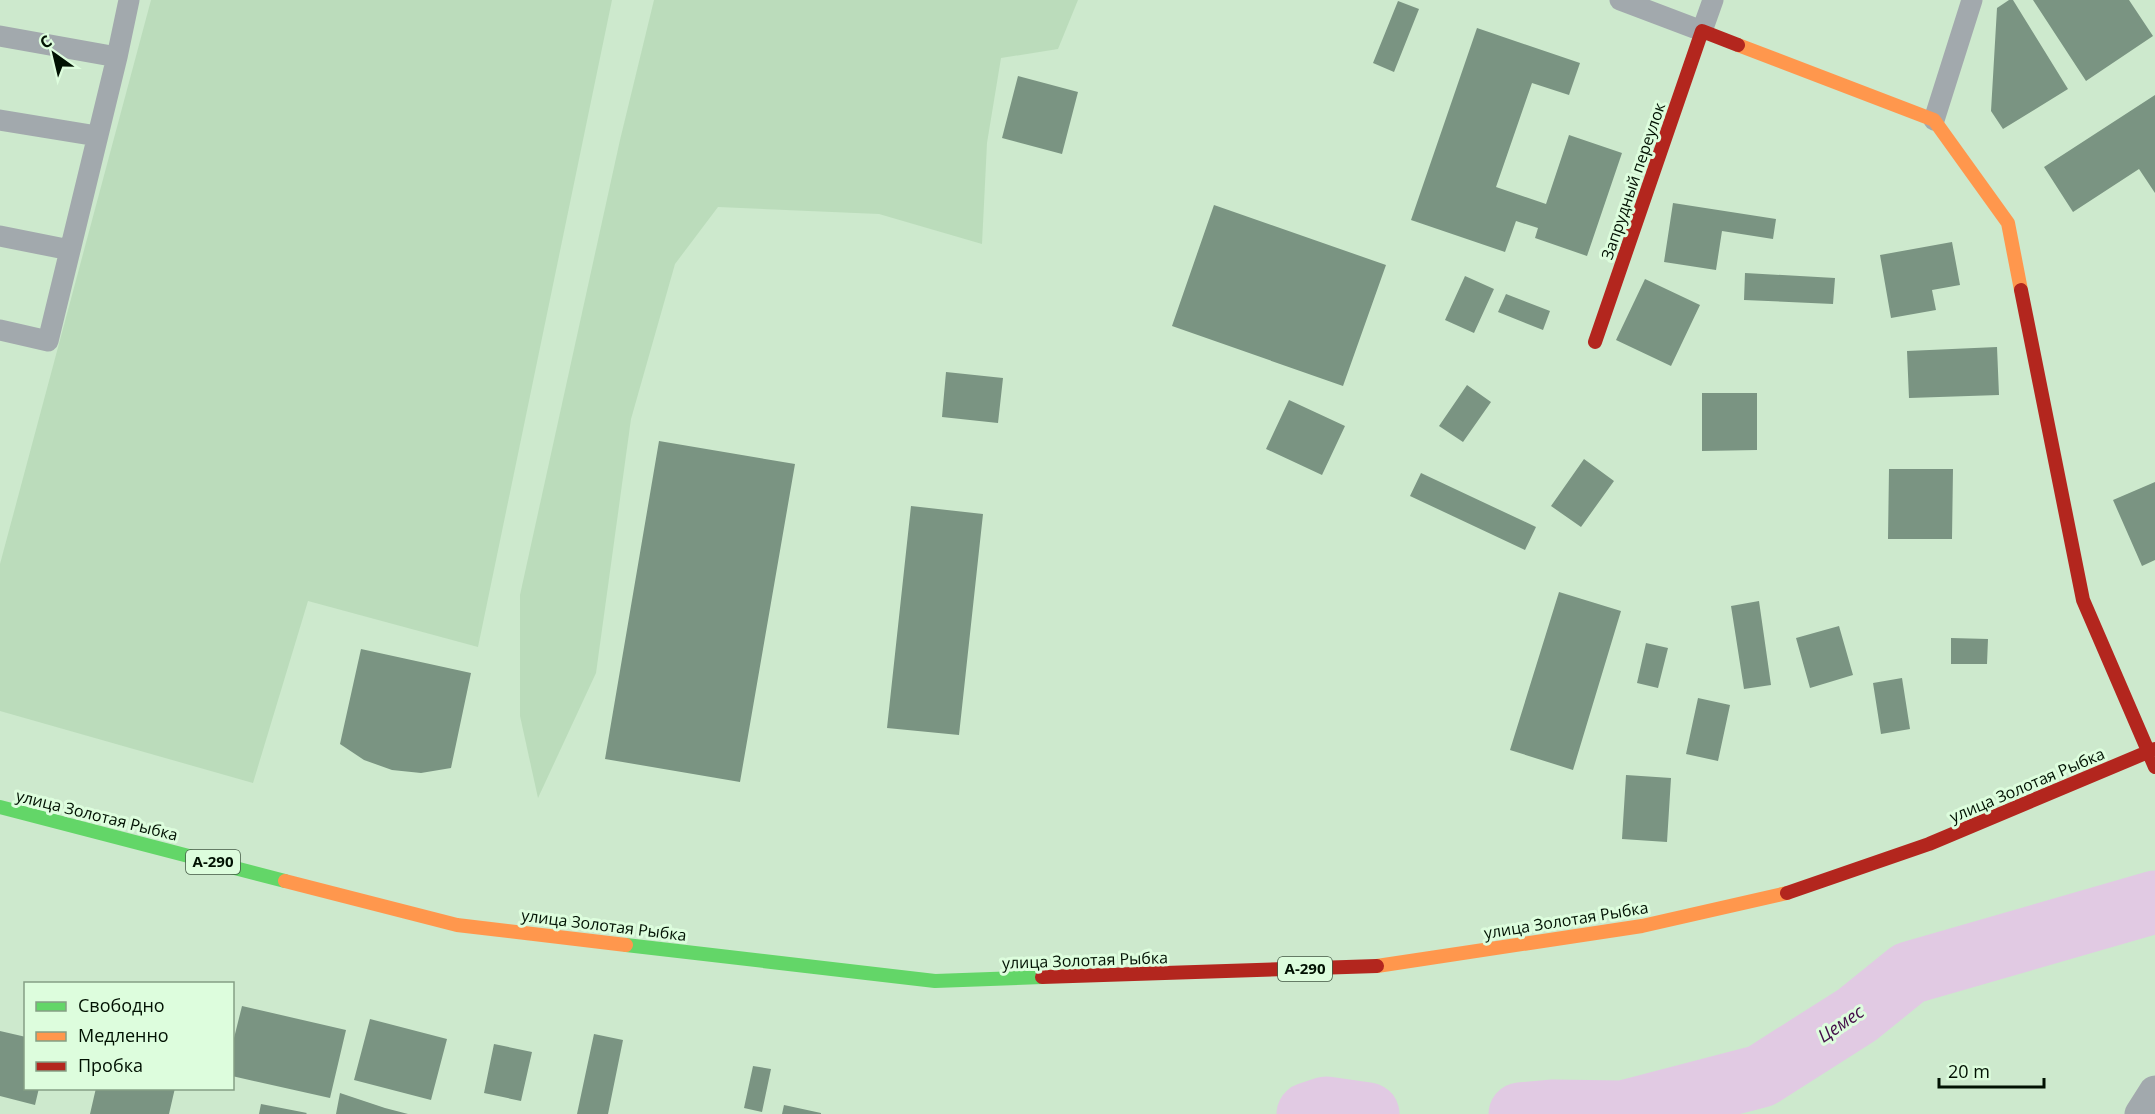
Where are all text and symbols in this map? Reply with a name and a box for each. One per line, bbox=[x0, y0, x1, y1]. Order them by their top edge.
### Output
north arrow bbox=[24, 24, 84, 84]
text: С bbox=[35, 30, 56, 54]
street label: Запрудный переулок bbox=[1596, 99, 1670, 262]
street label: улица Золотая Рыбка bbox=[1946, 742, 2108, 828]
street label: улица Золотая Рыбка bbox=[14, 784, 180, 846]
road number: А-290 bbox=[186, 850, 240, 874]
street label: улица Золотая Рыбка bbox=[1482, 896, 1650, 944]
street label: улица Золотая Рыбка bbox=[520, 904, 688, 946]
street label: улица Золотая Рыбка bbox=[1002, 946, 1168, 974]
road number: А-290 bbox=[1278, 957, 1332, 981]
legend bbox=[24, 982, 234, 1090]
text: Свободно bbox=[78, 993, 165, 1017]
water label: Цемес bbox=[1813, 999, 1869, 1047]
text: Медленно bbox=[78, 1023, 169, 1047]
scale bar bbox=[1939, 1051, 2044, 1089]
text: Пробка bbox=[78, 1053, 143, 1077]
text: 20 m bbox=[1948, 1059, 1990, 1083]

